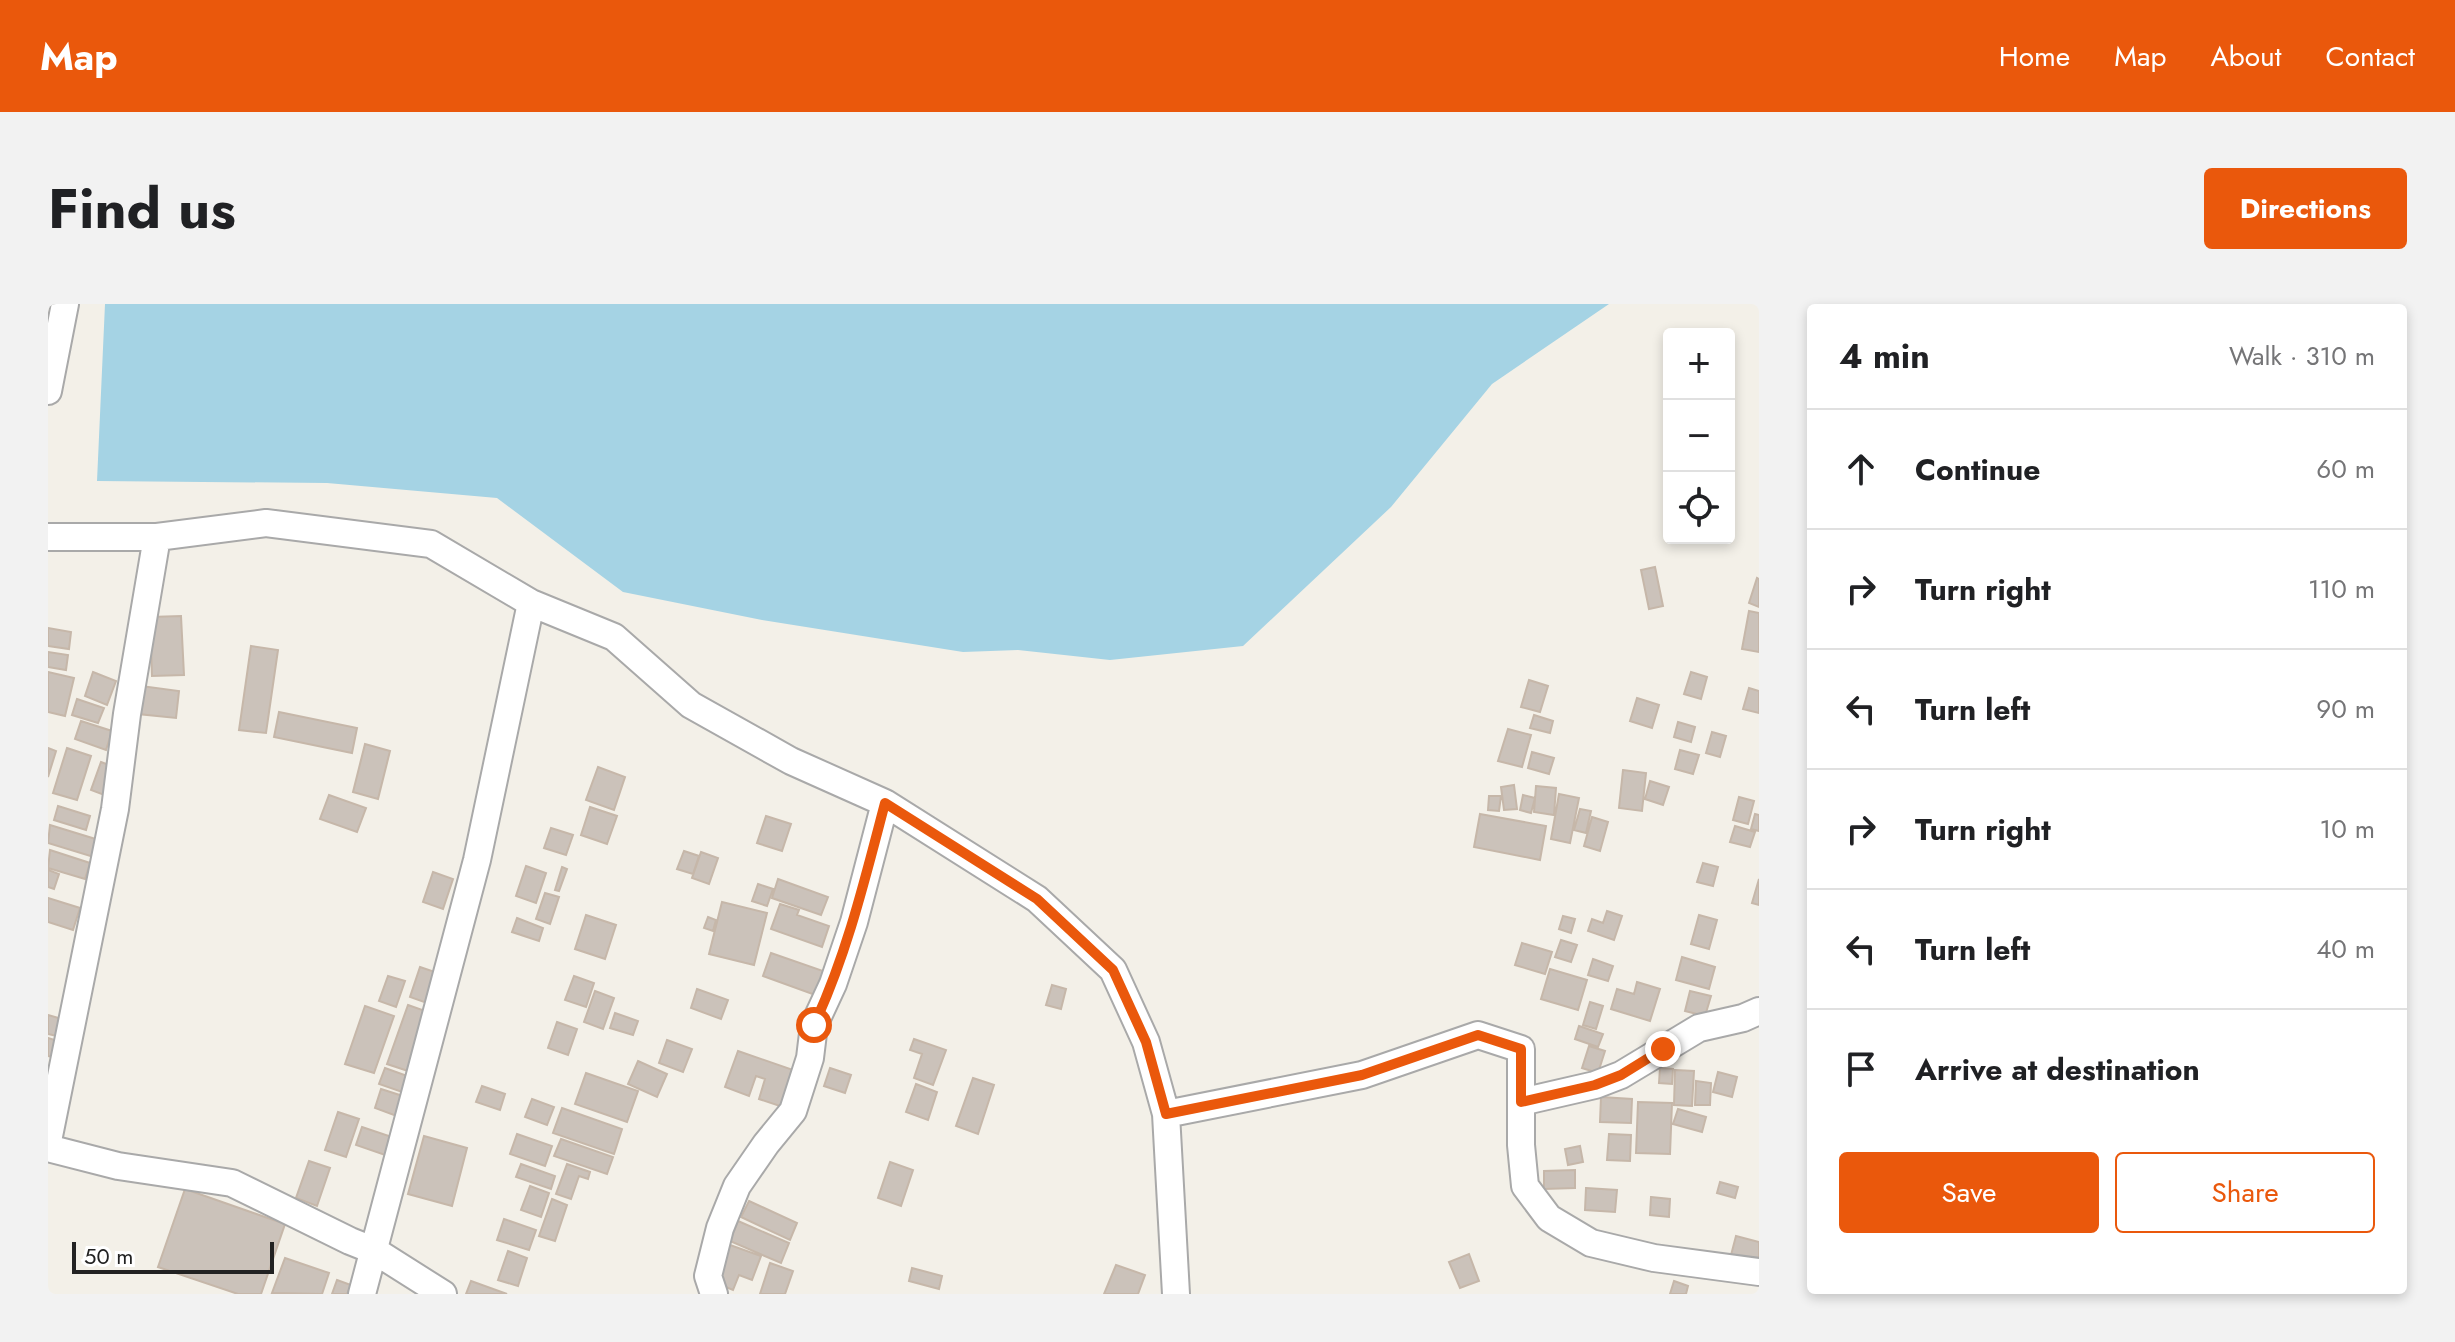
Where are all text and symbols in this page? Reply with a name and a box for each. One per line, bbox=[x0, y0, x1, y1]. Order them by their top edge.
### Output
text: Map bbox=[40, 29, 118, 84]
text: Home bbox=[1999, 36, 2070, 77]
text: Map bbox=[2114, 36, 2166, 77]
text: About bbox=[2210, 36, 2282, 77]
text: Contact bbox=[2326, 36, 2415, 77]
text: Find us bbox=[48, 168, 236, 249]
button: Directions bbox=[2204, 168, 2407, 249]
map controls bbox=[1663, 328, 1735, 544]
button: + bbox=[1663, 328, 1735, 400]
text: 4 min bbox=[1839, 332, 1930, 381]
text: Walk · 310 m bbox=[2229, 337, 2375, 375]
button: − bbox=[1663, 400, 1735, 472]
icon: ahead bbox=[1839, 447, 1883, 491]
text: Continue bbox=[1915, 448, 2041, 491]
text: 60 m bbox=[2316, 450, 2375, 488]
button: locate bbox=[1663, 472, 1735, 544]
icon: right bbox=[1839, 567, 1883, 611]
text: Turn right bbox=[1915, 568, 2051, 611]
text: 110 m bbox=[2308, 570, 2375, 608]
icon: left bbox=[1839, 687, 1883, 731]
text: Turn left bbox=[1915, 688, 2030, 731]
text: 90 m bbox=[2316, 690, 2375, 728]
icon: right bbox=[1839, 807, 1883, 851]
text: Turn right bbox=[1915, 808, 2051, 851]
text: 10 m bbox=[2320, 810, 2375, 848]
icon: left bbox=[1839, 927, 1883, 971]
text: Turn left bbox=[1915, 928, 2030, 971]
text: 40 m bbox=[2316, 930, 2375, 968]
route start bbox=[796, 1007, 832, 1043]
route end bbox=[1645, 1031, 1681, 1067]
icon: arrive bbox=[1839, 1047, 1883, 1091]
text: Arrive at destination bbox=[1915, 1048, 2200, 1091]
button: Save bbox=[1839, 1152, 2099, 1233]
button: Share bbox=[2115, 1152, 2375, 1233]
scale bar bbox=[72, 1238, 274, 1274]
text: 50 m bbox=[84, 1240, 133, 1272]

